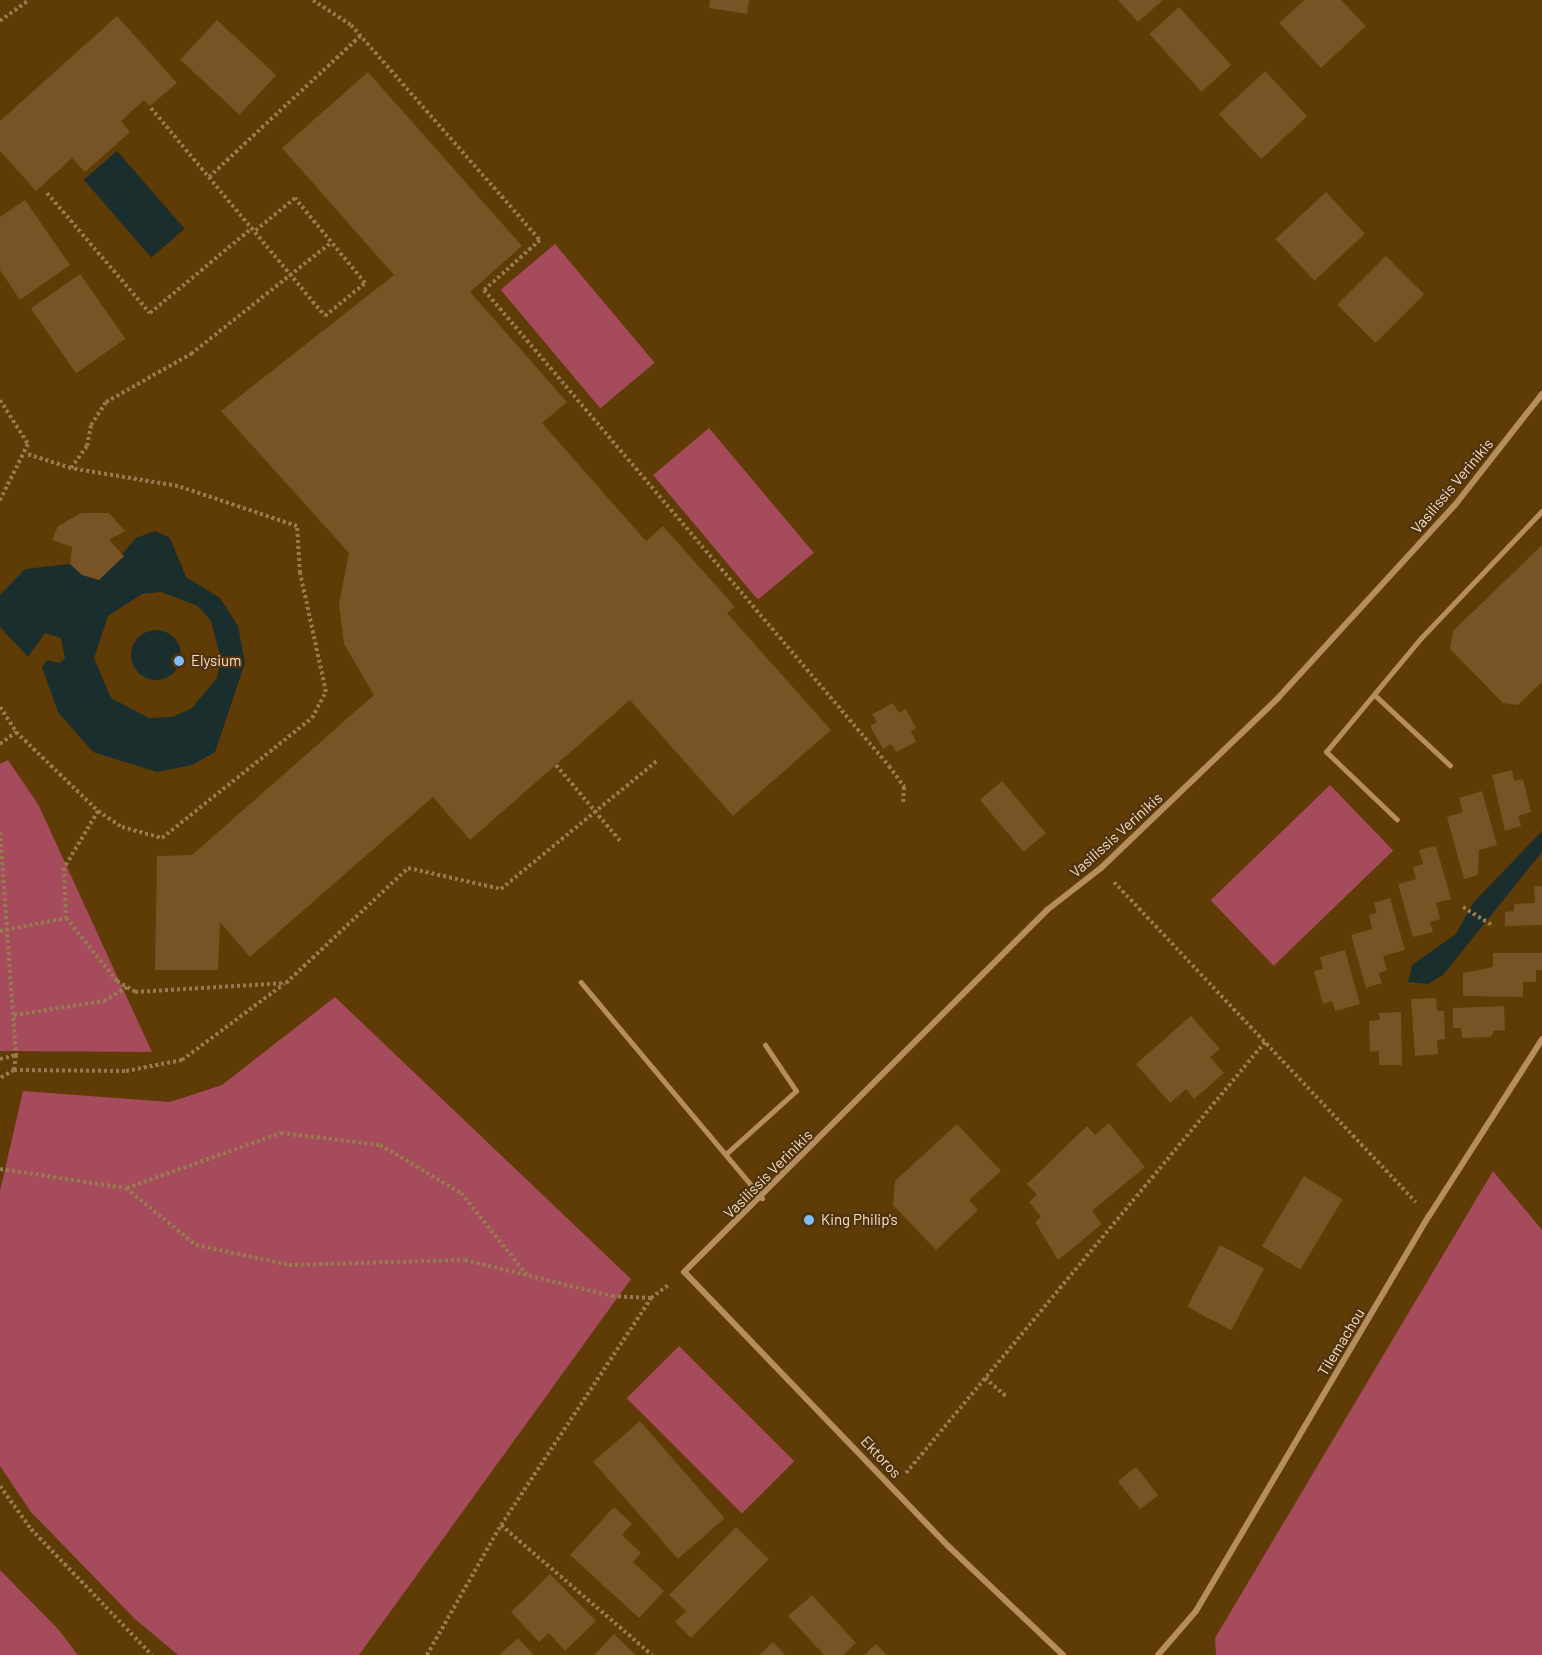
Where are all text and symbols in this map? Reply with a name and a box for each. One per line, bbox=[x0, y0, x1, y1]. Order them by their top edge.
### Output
street label: Vasilissis Verinikis bbox=[1407, 435, 1497, 537]
place label: Elysium bbox=[191, 652, 241, 670]
marker: Elysium bbox=[172, 654, 186, 668]
street label: Vasilissis Verinikis bbox=[1066, 789, 1166, 881]
street label: Vasilissis Verinikis bbox=[720, 1126, 816, 1222]
place label: King Philip's bbox=[821, 1211, 898, 1229]
marker: King Philip's bbox=[802, 1213, 816, 1227]
street label: Tilemachou bbox=[1314, 1305, 1368, 1379]
street label: Ektoros bbox=[857, 1432, 905, 1482]

